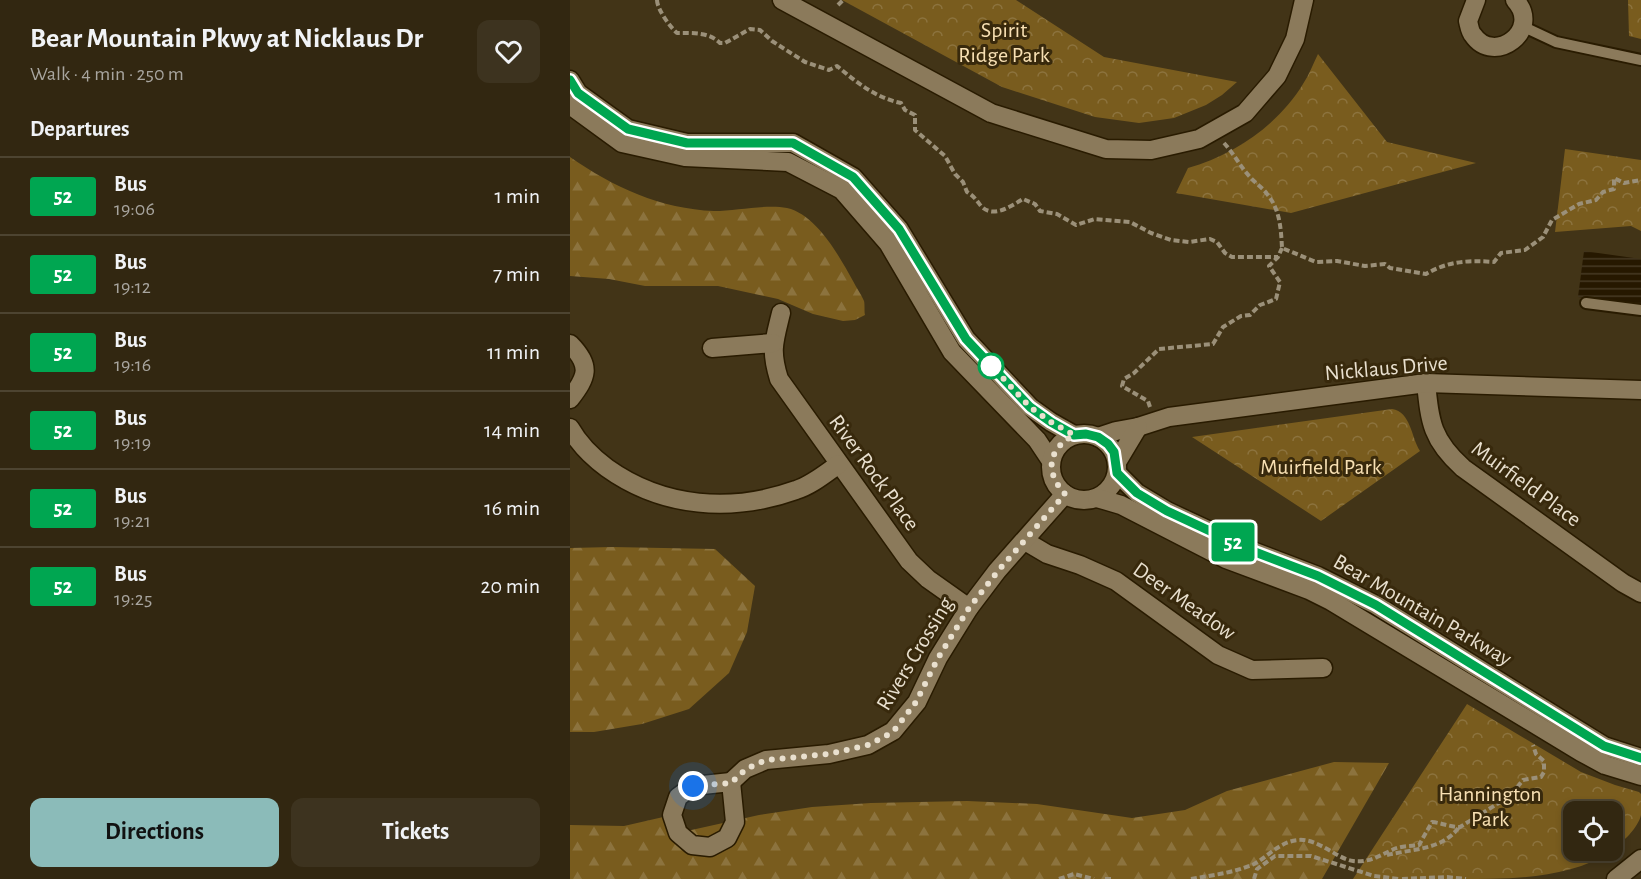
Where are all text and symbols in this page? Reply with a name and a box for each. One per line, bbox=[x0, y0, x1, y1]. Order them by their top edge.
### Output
park label: Spirit Ridge Park bbox=[958, 19, 1050, 66]
button: heart bbox=[477, 20, 540, 83]
text: Bear Mountain Pkwy at Nicklaus Dr bbox=[30, 25, 423, 53]
text: Walk · 4 min · 250 m bbox=[30, 64, 184, 84]
text: Departures bbox=[30, 118, 130, 140]
text: Bus bbox=[114, 173, 147, 195]
text: 1 min bbox=[495, 185, 540, 207]
text: 52 bbox=[54, 186, 72, 207]
text: 19:06 bbox=[114, 199, 155, 219]
text: Bus bbox=[114, 251, 147, 273]
text: 7 min bbox=[493, 263, 540, 285]
text: 52 bbox=[54, 264, 72, 285]
text: 19:12 bbox=[114, 277, 151, 297]
text: Bus bbox=[114, 329, 147, 351]
text: 11 min bbox=[487, 341, 540, 363]
text: 52 bbox=[54, 342, 72, 363]
street label: Nicklaus Drive bbox=[1324, 352, 1448, 384]
unlabelled marker bbox=[978, 353, 1004, 379]
text: 19:16 bbox=[114, 355, 151, 375]
text: Bus bbox=[114, 407, 147, 429]
street label: River Rock Place bbox=[825, 411, 923, 535]
text: 14 min bbox=[484, 419, 540, 441]
text: 52 bbox=[54, 420, 72, 441]
text: 19:19 bbox=[114, 433, 151, 453]
street label: Muirfield Place bbox=[1468, 437, 1585, 531]
park label: Muirfield Park bbox=[1260, 456, 1382, 478]
text: Bus bbox=[114, 485, 147, 507]
text: 16 min bbox=[484, 497, 540, 519]
text: 52 bbox=[54, 498, 72, 519]
text: 19:21 bbox=[114, 511, 151, 531]
line badge: 52 bbox=[1206, 522, 1260, 562]
text: 52 bbox=[1224, 532, 1242, 553]
street label: Bear Mountain Parkway bbox=[1330, 550, 1516, 670]
street label: Deer Meadow bbox=[1129, 558, 1240, 644]
text: Bus bbox=[114, 563, 147, 585]
text: 20 min bbox=[480, 575, 540, 597]
text: 52 bbox=[54, 576, 72, 597]
text: 19:25 bbox=[114, 589, 152, 609]
street label: Rivers Crossing bbox=[872, 593, 957, 714]
your location bbox=[678, 771, 708, 801]
park label: Hannington Park bbox=[1438, 783, 1542, 830]
button: Directions bbox=[30, 798, 279, 867]
button: Tickets bbox=[291, 798, 540, 867]
map controls bbox=[1563, 801, 1623, 861]
button: locate bbox=[1563, 801, 1623, 861]

